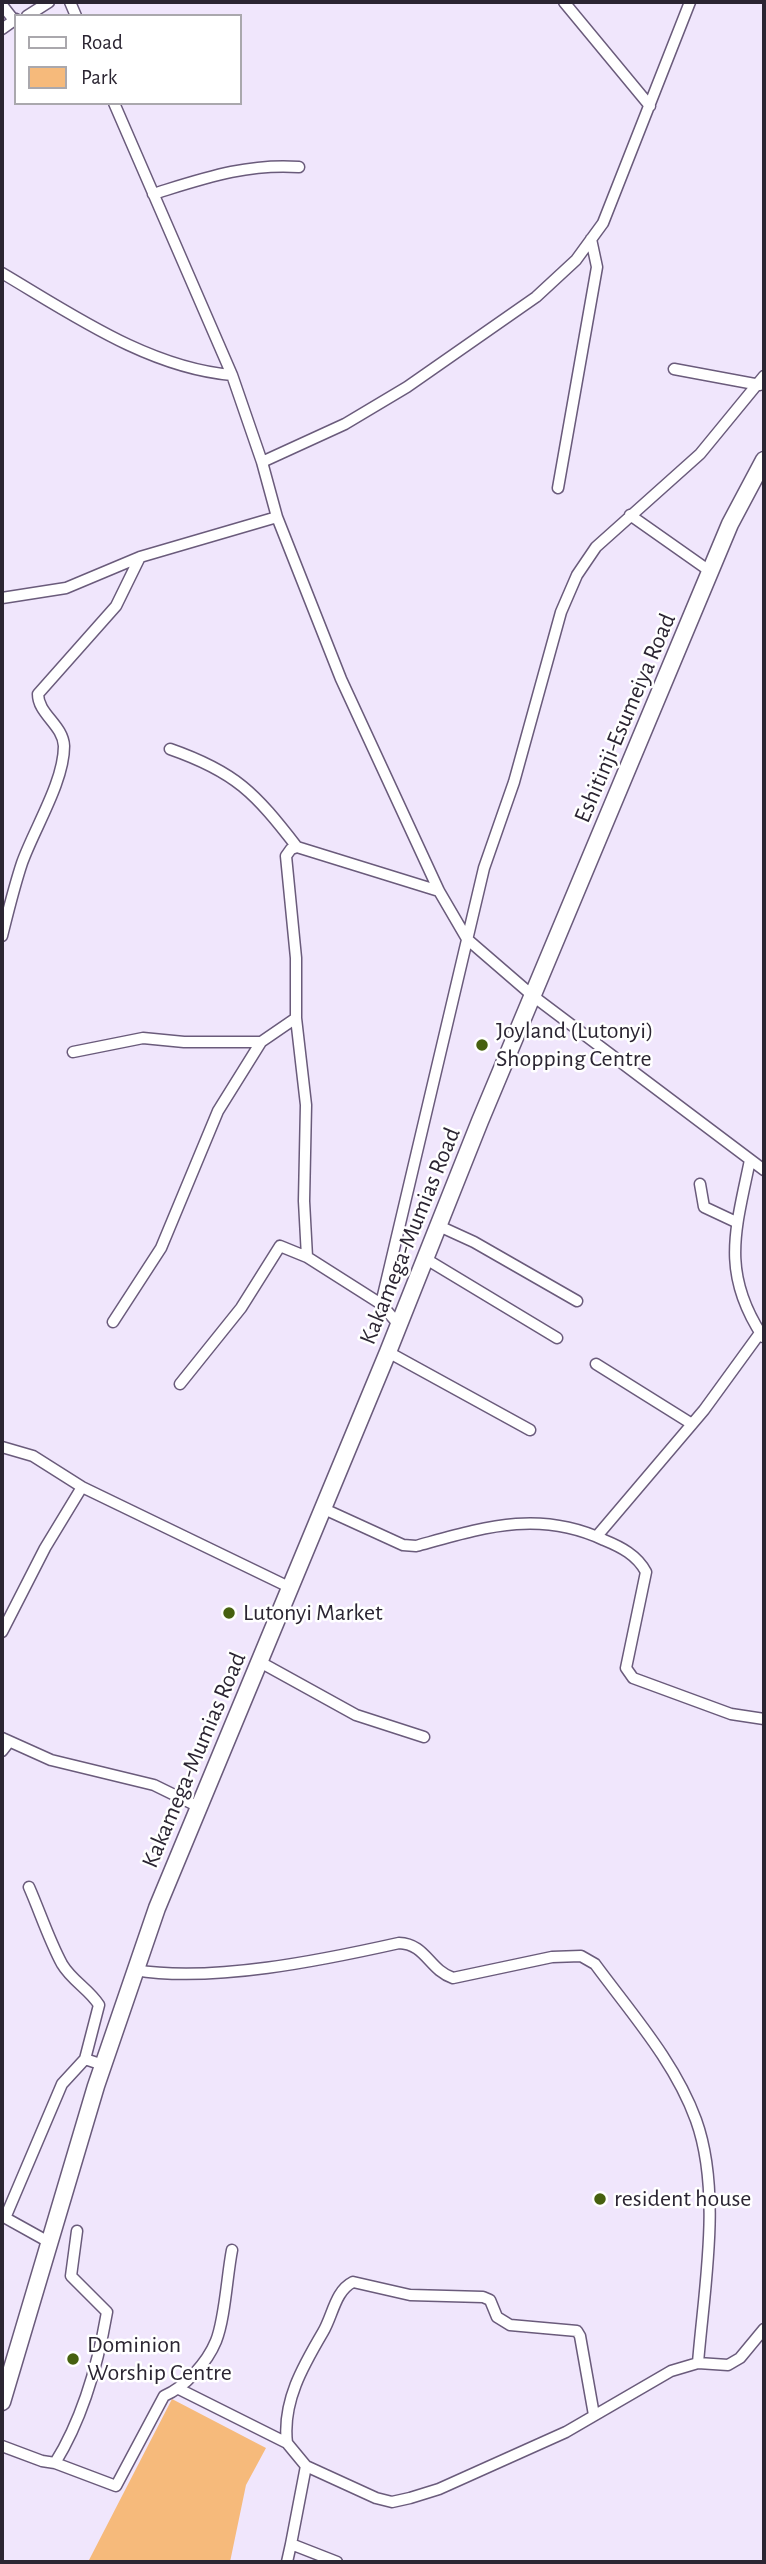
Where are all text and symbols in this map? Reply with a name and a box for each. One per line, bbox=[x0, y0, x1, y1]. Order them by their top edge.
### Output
legend bbox=[14, 14, 242, 105]
text: Road bbox=[81, 32, 123, 53]
text: Park bbox=[81, 67, 117, 88]
street label: Eshitinji-Esumeiya Road bbox=[568, 609, 682, 827]
place label: Joyland (Lutonyi) Shopping Centre bbox=[496, 1017, 654, 1073]
marker: Joyland (Lutonyi) Shopping Centre bbox=[474, 1037, 490, 1053]
street label: Kakamega-Mumias Road bbox=[353, 1123, 467, 1349]
place label: Lutonyi Market bbox=[243, 1599, 383, 1627]
marker: Lutonyi Market bbox=[221, 1605, 237, 1621]
street label: Kakamega-Mumias Road bbox=[136, 1648, 252, 1872]
place label: resident house bbox=[614, 2185, 751, 2213]
marker: resident house bbox=[592, 2191, 608, 2207]
place label: Dominion Worship Centre bbox=[87, 2331, 232, 2387]
marker: Dominion Worship Centre bbox=[65, 2351, 81, 2367]

